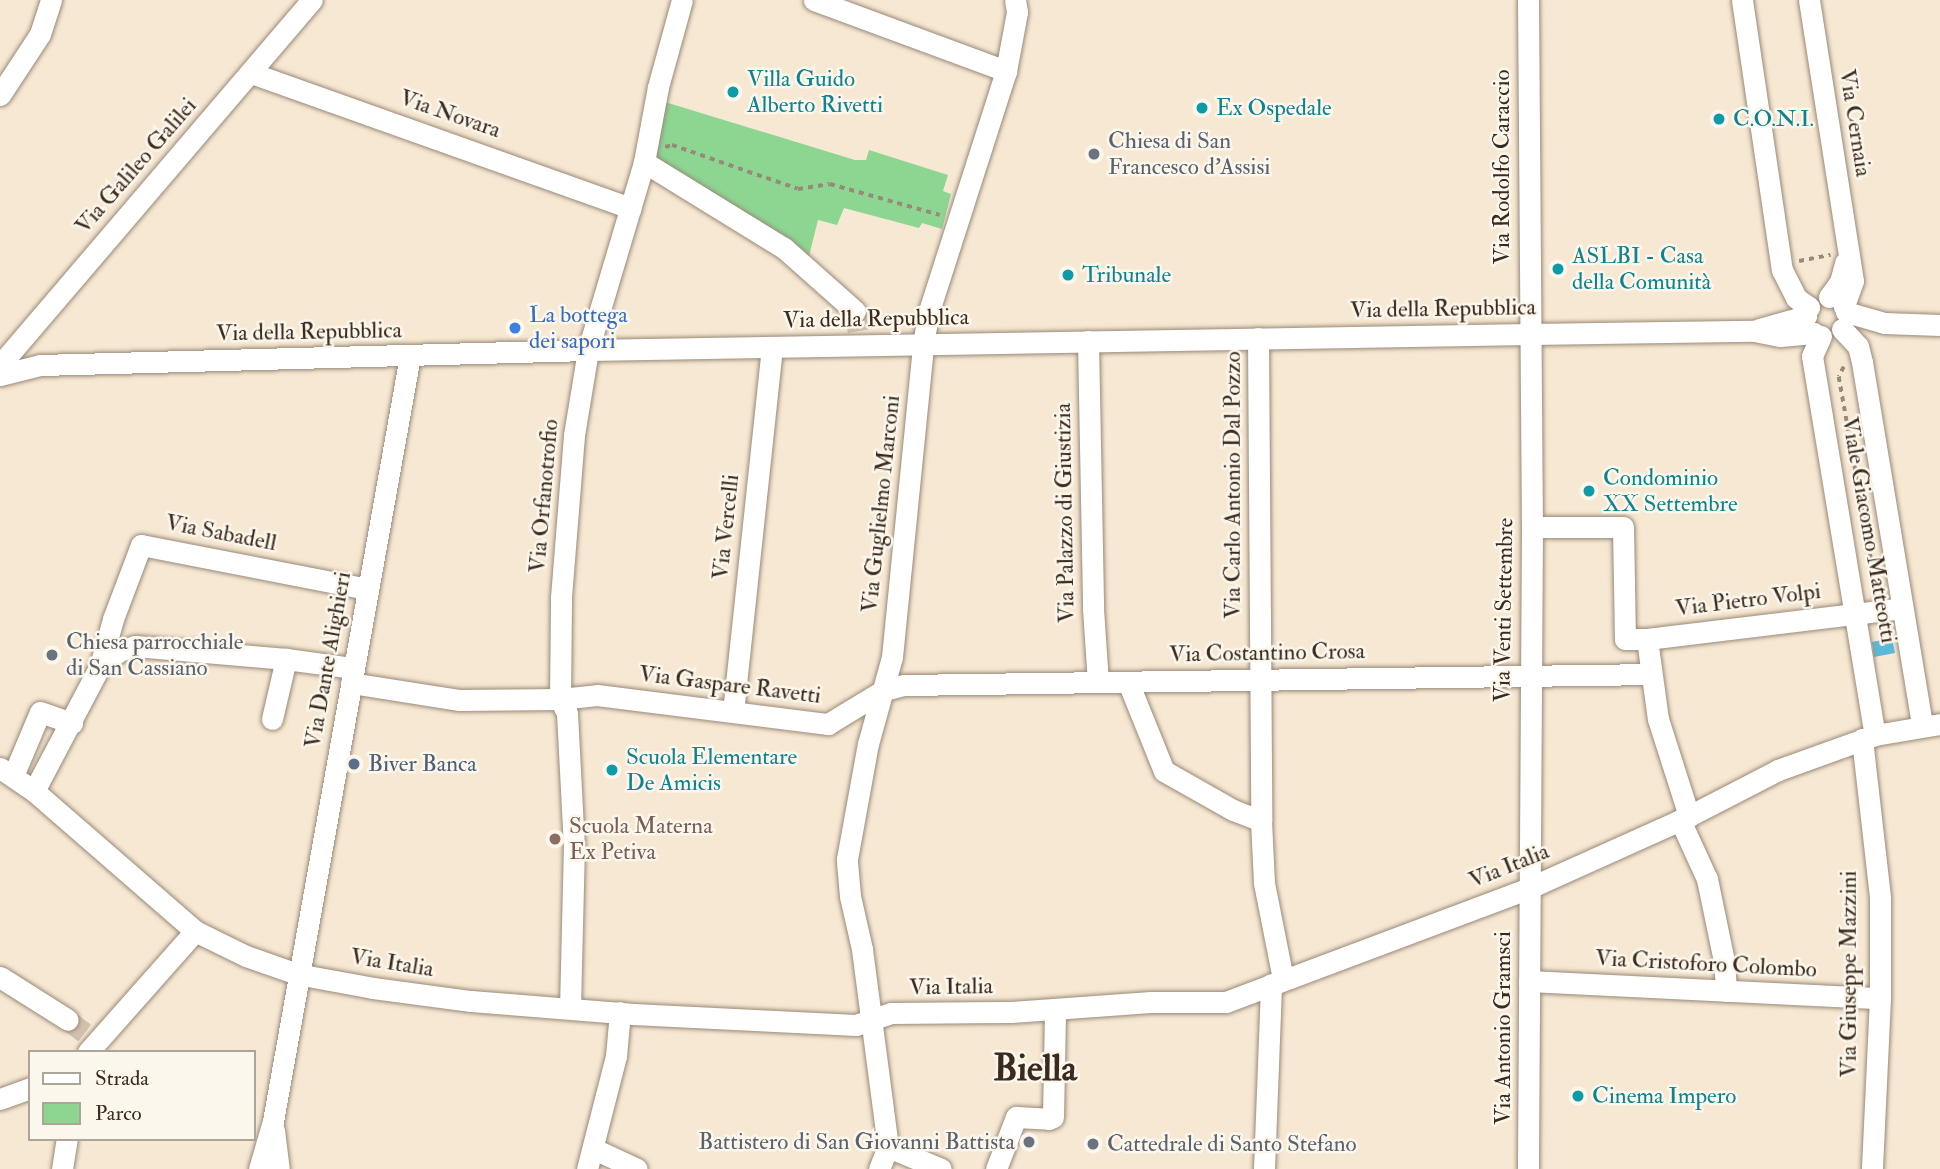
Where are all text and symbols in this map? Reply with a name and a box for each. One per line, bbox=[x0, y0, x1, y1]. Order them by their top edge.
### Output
place label: Villa Guido Alberto Rivetti bbox=[747, 65, 883, 119]
street label: Via Cernaia bbox=[1833, 67, 1877, 179]
street label: Via Rodolfo Caraccio bbox=[1488, 69, 1516, 265]
street label: Via Novara bbox=[396, 84, 504, 144]
marker: Villa Guido Alberto Rivetti bbox=[725, 84, 741, 100]
street label: Via Galileo Galilei bbox=[69, 92, 203, 240]
place label: Ex Ospedale bbox=[1216, 94, 1332, 122]
marker: Ex Ospedale bbox=[1194, 100, 1210, 116]
place label: C.O.N.I. bbox=[1733, 105, 1814, 133]
marker: C.O.N.I. bbox=[1711, 111, 1727, 127]
place label: Chiesa di San Francesco d’Assisi bbox=[1108, 127, 1270, 181]
marker: Chiesa di San Francesco d’Assisi bbox=[1086, 146, 1102, 162]
place label: ASLBI - Casa della Comunità bbox=[1572, 242, 1711, 296]
place label: Tribunale bbox=[1082, 261, 1171, 289]
marker: ASLBI - Casa della Comunità bbox=[1550, 261, 1566, 277]
marker: Tribunale bbox=[1060, 267, 1076, 283]
street label: Via della Repubblica bbox=[1350, 294, 1536, 324]
place label: La bottega dei sapori bbox=[529, 301, 628, 355]
street label: Via della Repubblica bbox=[783, 304, 969, 334]
street label: Via della Repubblica bbox=[216, 317, 402, 347]
marker: La bottega dei sapori bbox=[507, 320, 523, 336]
street label: Via Carlo Antonio Dal Pozzo bbox=[1219, 351, 1247, 619]
street label: Via Guglielmo Marconi bbox=[856, 394, 906, 614]
street label: Via Palazzo di Giustizia bbox=[1049, 403, 1081, 623]
street label: Viale Giacomo Matteotti bbox=[1836, 415, 1902, 645]
street label: Via Orfanotrofio bbox=[524, 418, 564, 574]
place label: Condominio XX Settembre bbox=[1603, 464, 1738, 518]
street label: Via Vercelli bbox=[707, 473, 745, 581]
marker: Condominio XX Settembre bbox=[1581, 483, 1597, 499]
street label: Via Sabadell bbox=[163, 509, 279, 557]
street label: Via Venti Settembre bbox=[1489, 517, 1519, 703]
street label: Via Dante Alighieri bbox=[299, 570, 357, 750]
street label: Via Pietro Volpi bbox=[1674, 577, 1822, 623]
place label: Chiesa parrocchiale di San Cassiano bbox=[66, 628, 243, 682]
street label: Via Costantino Crosa bbox=[1169, 637, 1365, 669]
marker: Chiesa parrocchiale di San Cassiano bbox=[44, 647, 60, 663]
street label: Via Gaspare Ravetti bbox=[637, 660, 823, 710]
place label: Scuola Elementare De Amicis bbox=[626, 743, 797, 797]
place label: Biver Banca bbox=[368, 750, 477, 778]
marker: Biver Banca bbox=[346, 756, 362, 772]
marker: Scuola Elementare De Amicis bbox=[604, 762, 620, 778]
place label: Scuola Materna Ex Petiva bbox=[569, 812, 713, 866]
marker: Scuola Materna Ex Petiva bbox=[547, 831, 563, 847]
street label: Via Italia bbox=[1465, 837, 1553, 895]
street label: Via Giuseppe Mazzini bbox=[1835, 871, 1863, 1077]
street label: Via Antonio Gramsci bbox=[1489, 931, 1517, 1125]
street label: Via Italia bbox=[348, 943, 436, 983]
street label: Via Cristoforo Colombo bbox=[1595, 944, 1817, 984]
street label: Via Italia bbox=[909, 972, 993, 1002]
district label: Biella bbox=[993, 1047, 1077, 1091]
legend bbox=[28, 1050, 256, 1141]
text: Strada bbox=[95, 1065, 149, 1092]
place label: Cinema Impero bbox=[1592, 1082, 1736, 1110]
marker: Cinema Impero bbox=[1570, 1088, 1586, 1104]
text: Parco bbox=[95, 1100, 142, 1127]
place label: Battistero di San Giovanni Battista bbox=[698, 1128, 1015, 1156]
place label: Cattedrale di Santo Stefano bbox=[1107, 1130, 1357, 1158]
marker: Battistero di San Giovanni Battista bbox=[1021, 1134, 1037, 1150]
marker: Cattedrale di Santo Stefano bbox=[1085, 1136, 1101, 1152]

